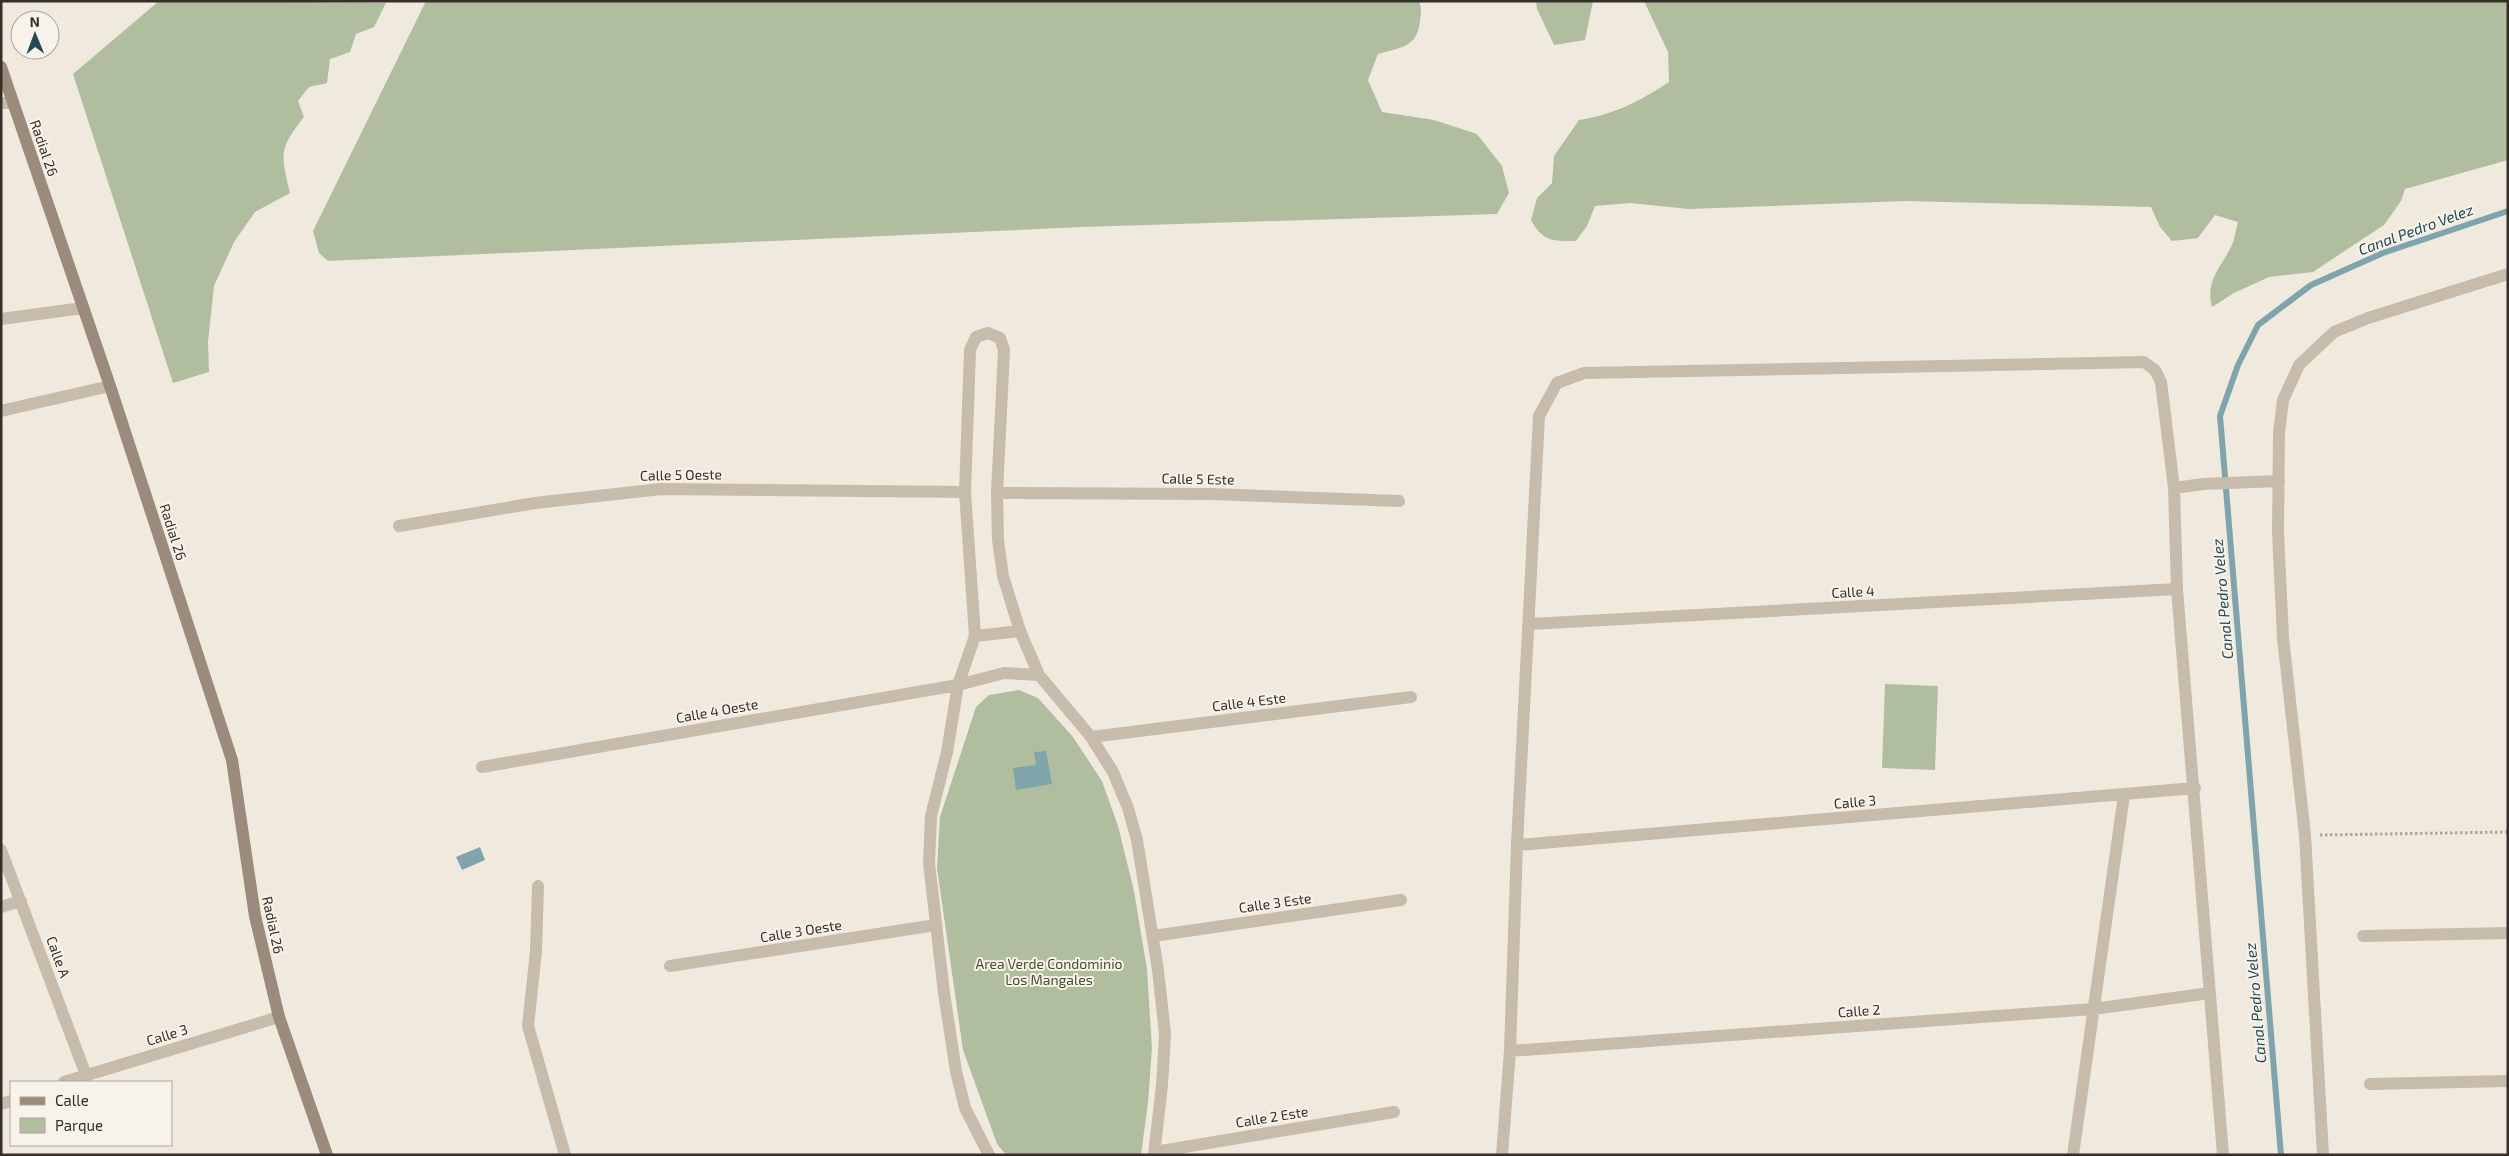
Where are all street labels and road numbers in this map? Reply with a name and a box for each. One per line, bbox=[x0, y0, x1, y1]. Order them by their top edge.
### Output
street label: Radial 26 bbox=[27, 117, 62, 178]
street label: Calle 5 Oeste bbox=[640, 465, 722, 484]
street label: Calle 5 Este bbox=[1161, 469, 1235, 488]
street label: Radial 26 bbox=[156, 501, 191, 562]
street label: Calle 4 bbox=[1831, 582, 1875, 601]
street label: Calle 4 Este bbox=[1211, 689, 1287, 714]
street label: Calle 4 Oeste bbox=[674, 695, 759, 726]
street label: Calle 3 bbox=[1833, 791, 1877, 812]
street label: Calle 3 Este bbox=[1237, 889, 1312, 916]
street label: Radial 26 bbox=[259, 895, 288, 955]
street label: Calle 3 Oeste bbox=[759, 916, 843, 945]
street label: Calle A bbox=[43, 934, 74, 980]
street label: Calle 2 bbox=[1837, 1001, 1881, 1020]
street label: Calle 3 bbox=[144, 1020, 190, 1049]
street label: Calle 2 Este bbox=[1234, 1102, 1310, 1131]

